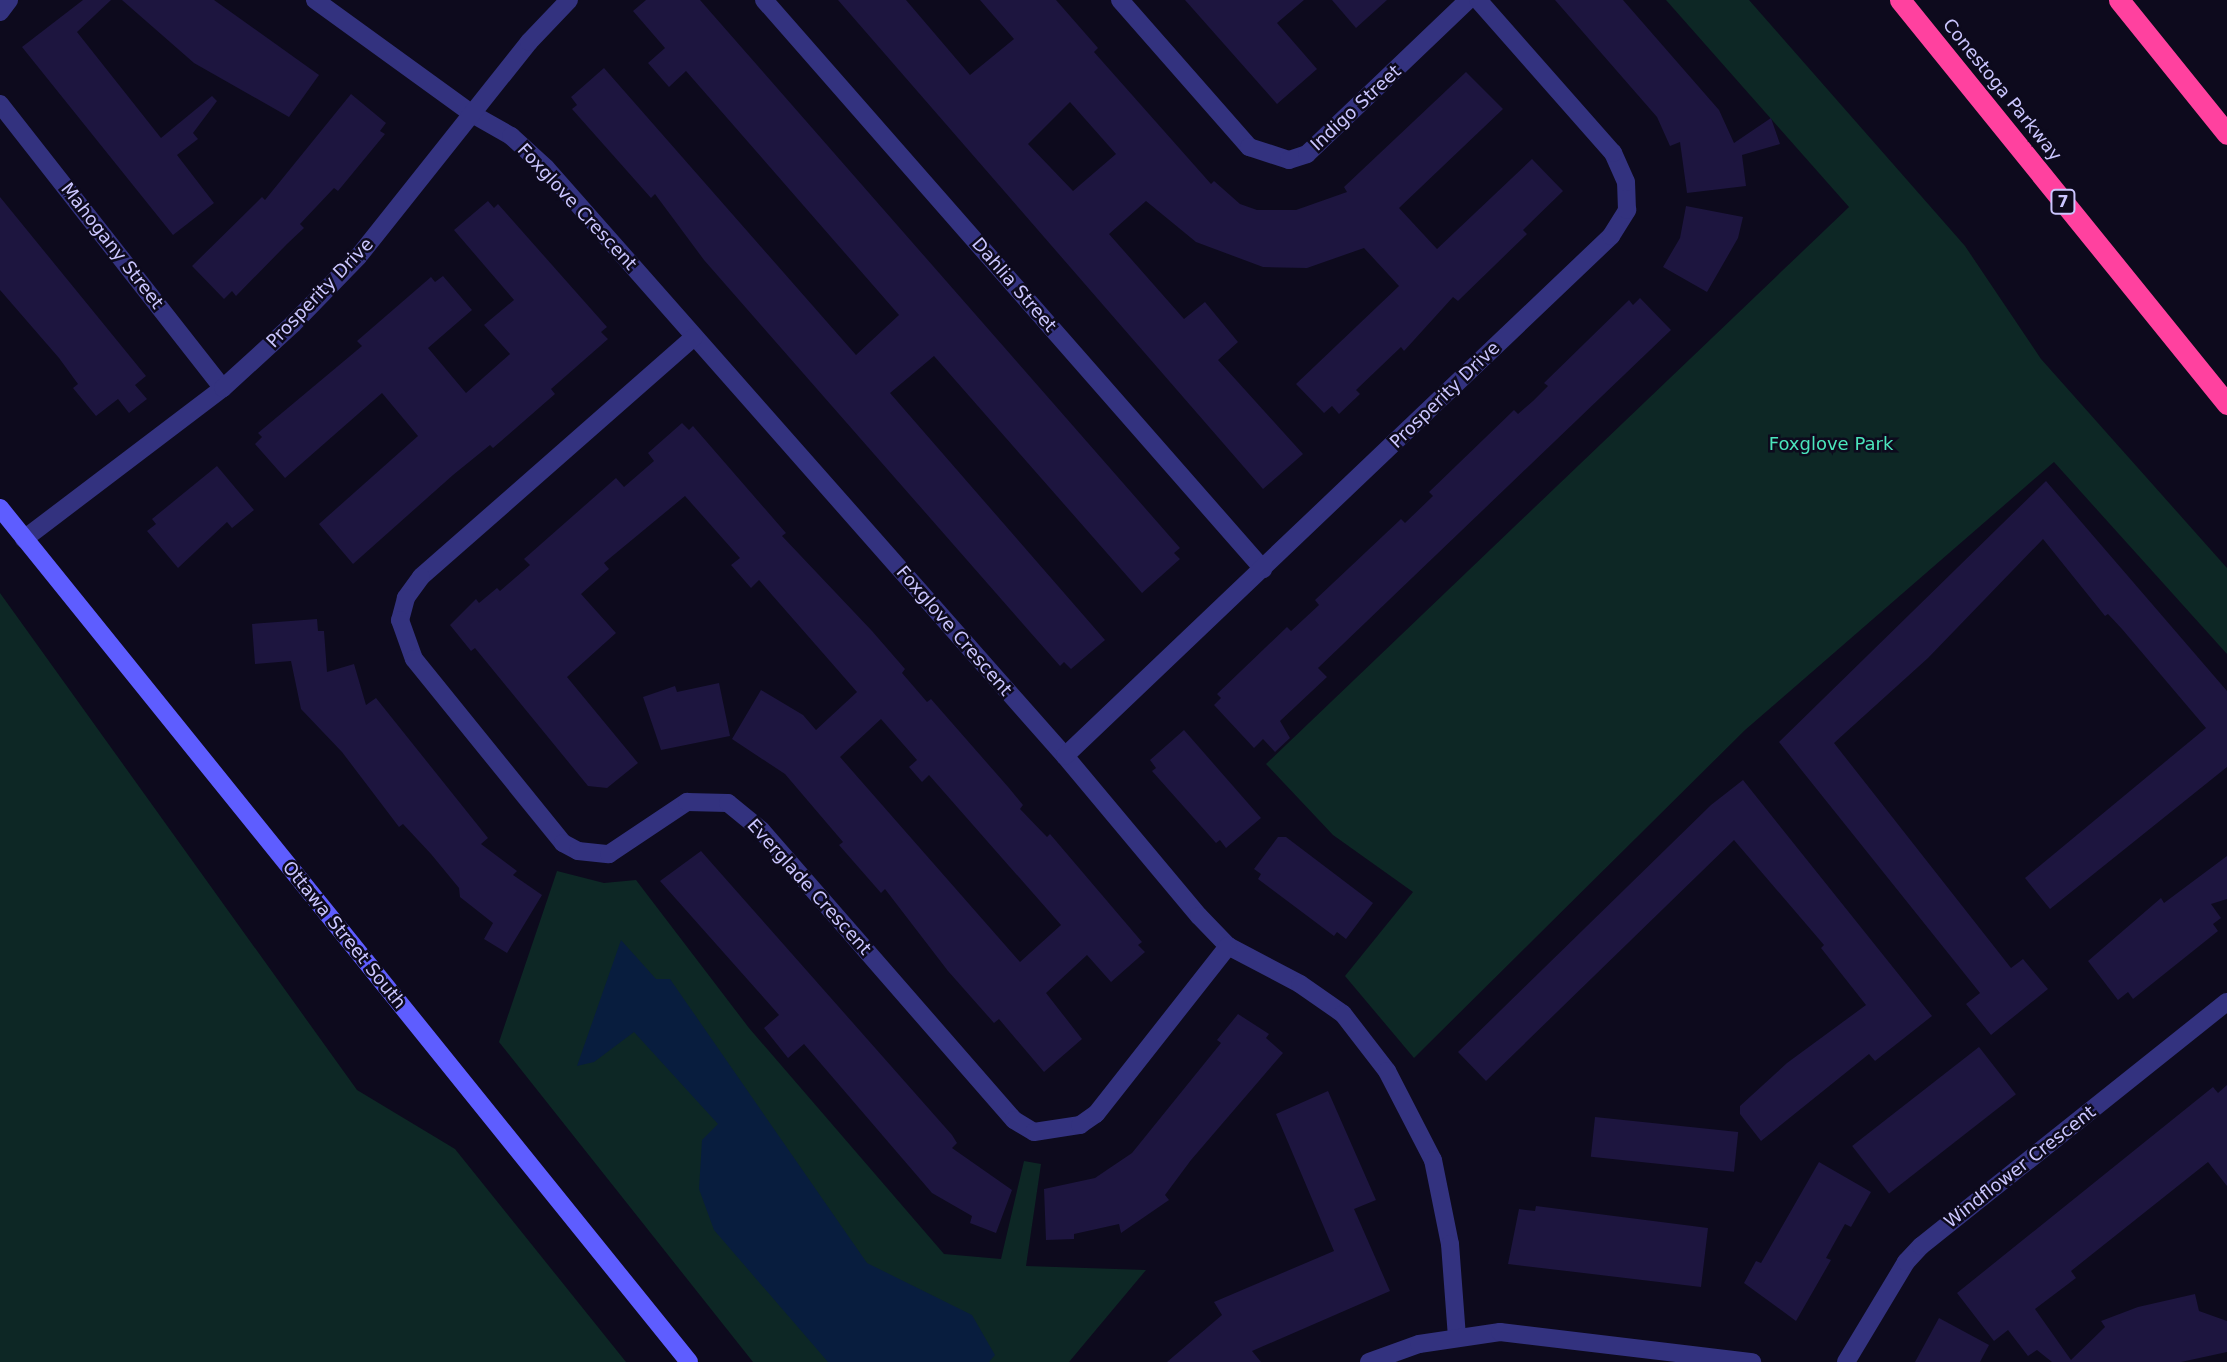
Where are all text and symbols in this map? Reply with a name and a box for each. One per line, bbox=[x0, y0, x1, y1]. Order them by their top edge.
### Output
street label: Conestoga Parkway bbox=[1938, 14, 2066, 166]
street label: Indigo Street bbox=[1306, 61, 1406, 155]
street label: Foxglove Crescent bbox=[513, 139, 641, 275]
street label: Mahogany Street bbox=[56, 179, 168, 313]
road number: 7 bbox=[2049, 190, 2077, 214]
street label: Dahlia Street bbox=[967, 233, 1061, 337]
street label: Prosperity Drive bbox=[262, 234, 378, 352]
street label: Prosperity Drive bbox=[1386, 337, 1504, 453]
park label: Foxglove Park bbox=[1769, 433, 1893, 455]
street label: Foxglove Crescent bbox=[892, 562, 1016, 700]
street label: Everglade Crescent bbox=[742, 815, 876, 959]
street label: Ottawa Street South bbox=[278, 857, 410, 1013]
street label: Windflower Crescent bbox=[1940, 1101, 2100, 1233]

